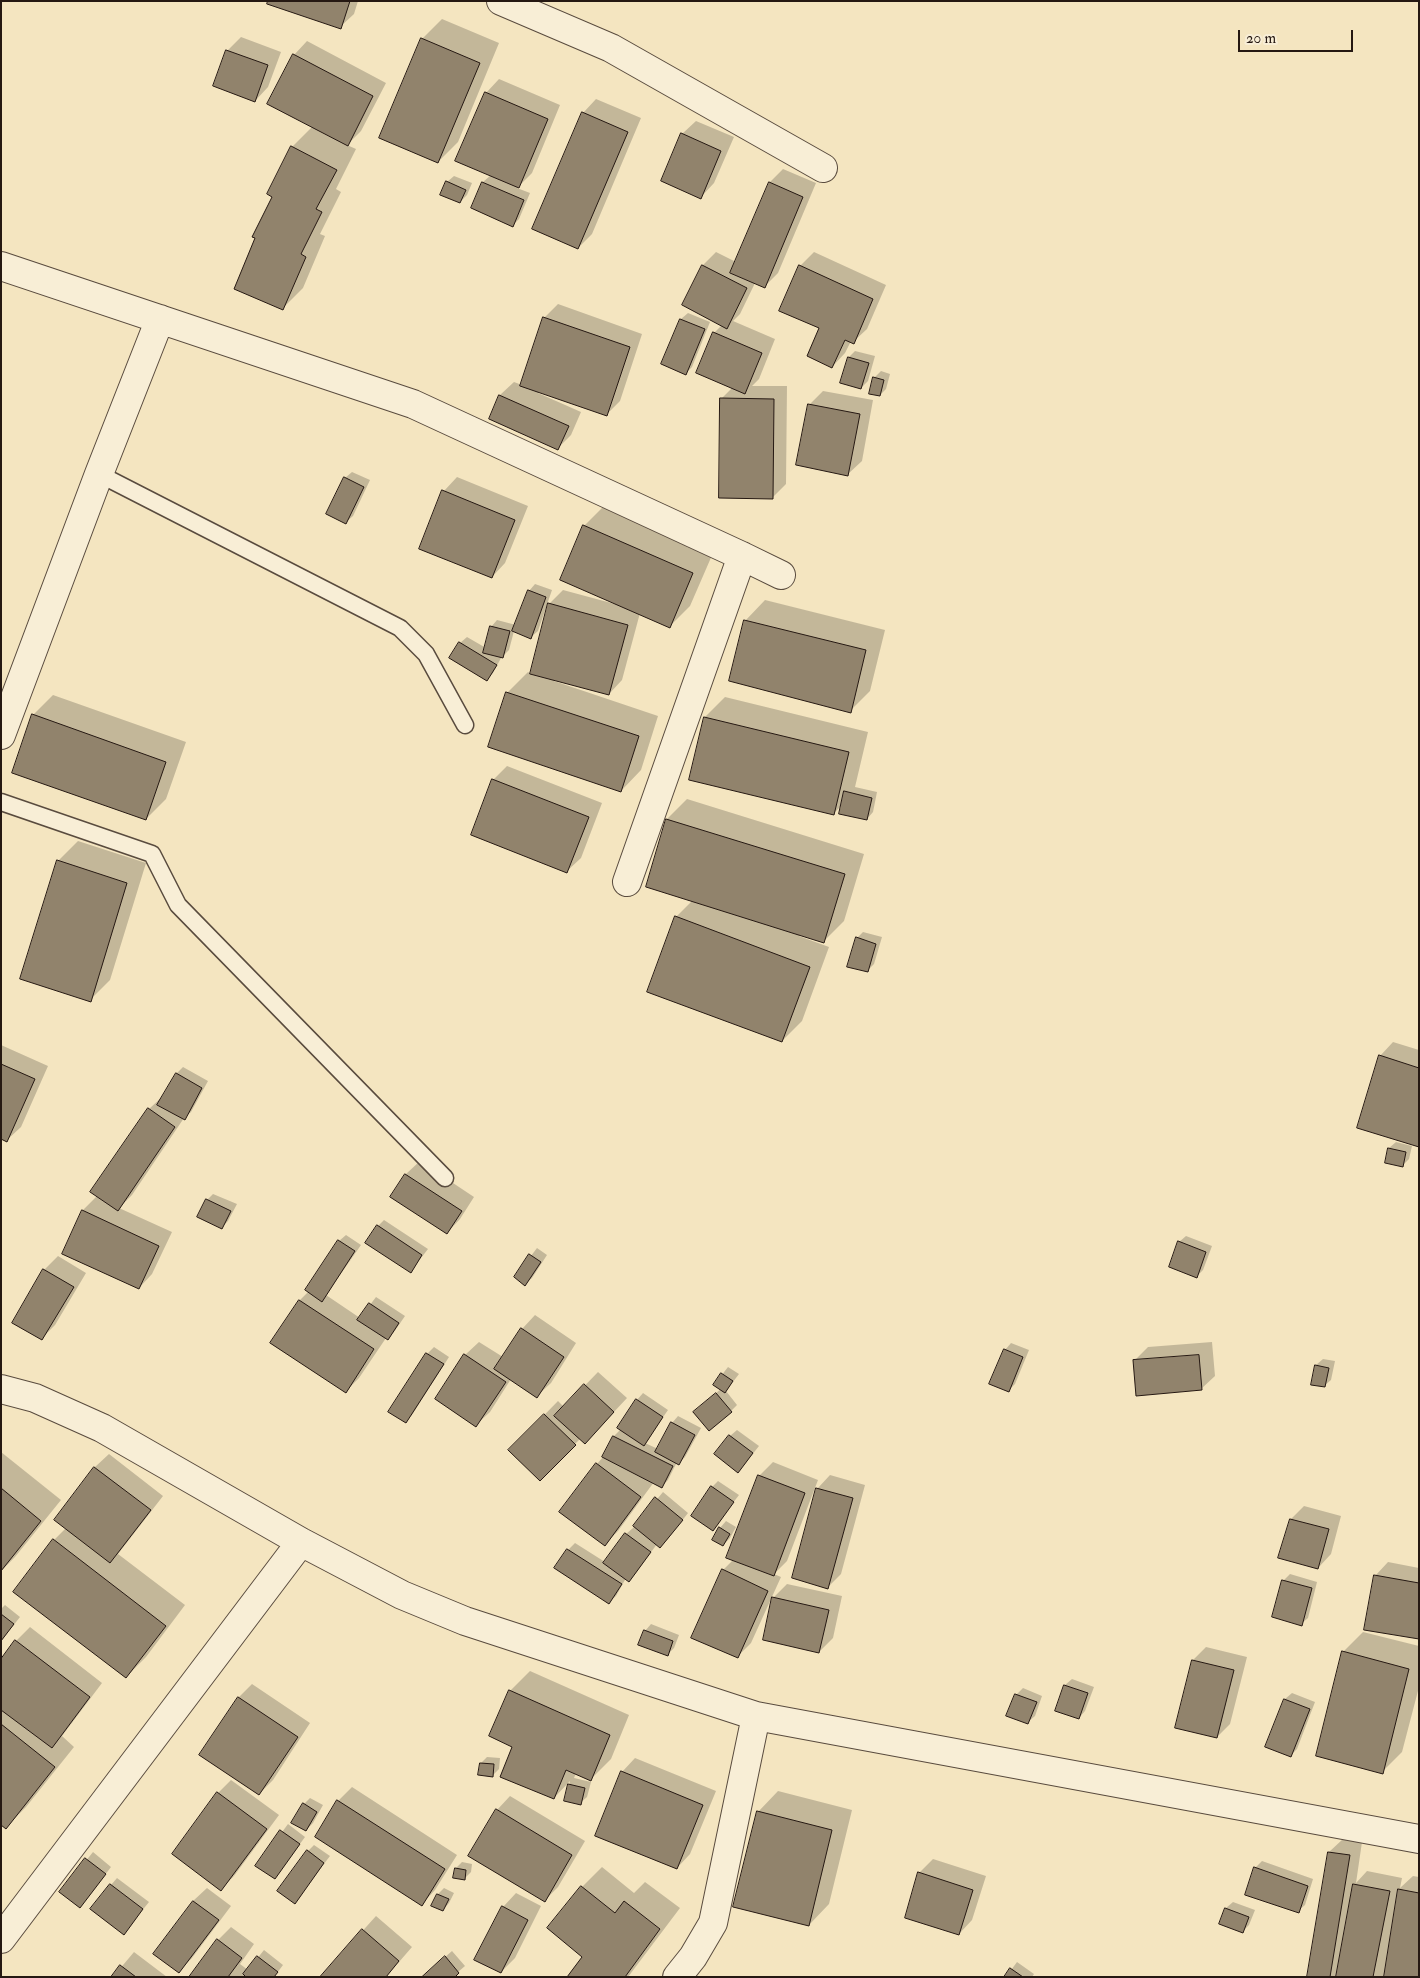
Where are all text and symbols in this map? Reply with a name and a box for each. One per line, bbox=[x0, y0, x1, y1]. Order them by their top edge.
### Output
scale bar bbox=[1240, 20, 1355, 52]
text: 20 m bbox=[1246, 29, 1276, 48]

